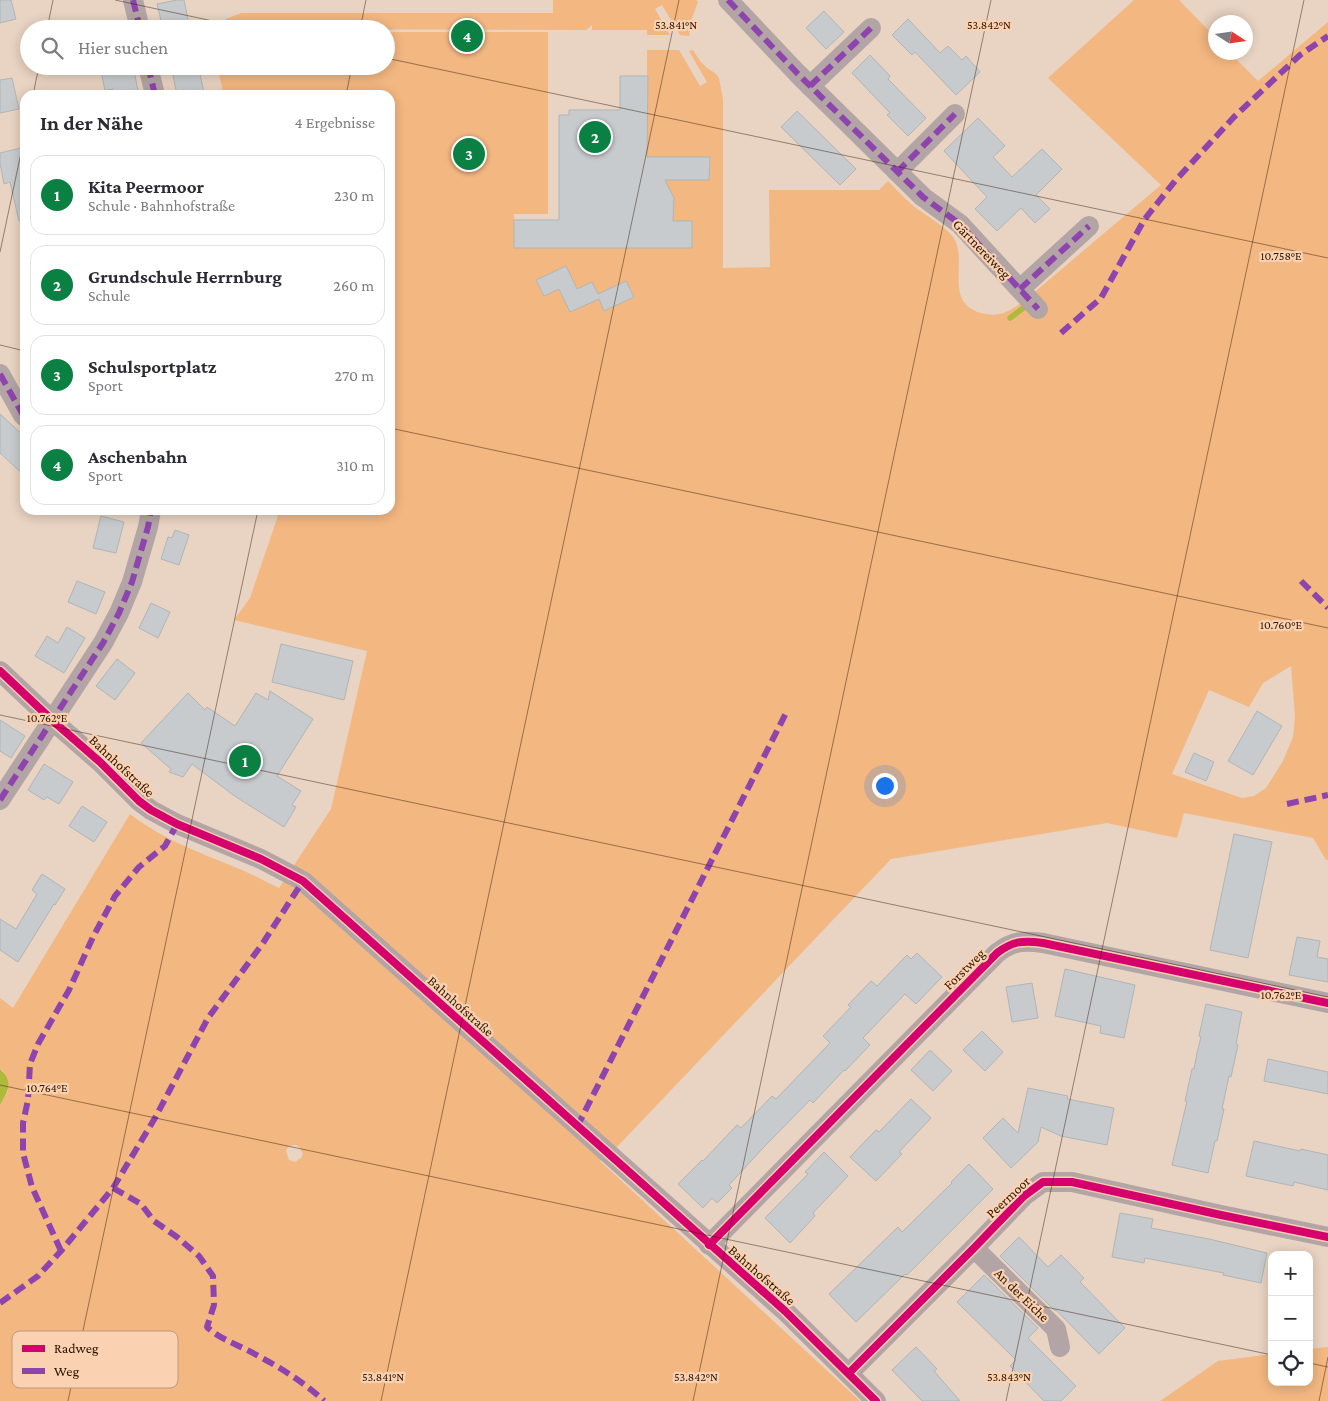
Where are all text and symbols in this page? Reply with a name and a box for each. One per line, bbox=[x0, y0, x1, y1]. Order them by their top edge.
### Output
north arrow bbox=[1208, 15, 1253, 60]
pin: 4 bbox=[451, 17, 483, 55]
text: 53.841°N bbox=[655, 18, 697, 32]
text: 53.842°N bbox=[967, 18, 1011, 32]
search box bbox=[20, 20, 395, 75]
icon: search bbox=[38, 34, 66, 62]
text: Hier suchen bbox=[78, 37, 168, 58]
text: In der Nähe bbox=[40, 111, 143, 135]
text: 4 Ergebnisse bbox=[295, 114, 375, 131]
pin: 2 bbox=[579, 118, 611, 156]
pin: 3 bbox=[453, 135, 485, 173]
text: Kita Peermoor bbox=[88, 176, 204, 197]
text: 1 bbox=[54, 187, 60, 204]
text: 230 m bbox=[334, 187, 374, 204]
text: Schule · Bahnhofstraße bbox=[88, 197, 235, 214]
street label: Gärtnereiweg bbox=[950, 216, 1014, 282]
text: 10.758°E bbox=[1260, 249, 1302, 263]
text: Grundschule Herrnburg bbox=[88, 266, 282, 287]
text: 2 bbox=[53, 277, 61, 294]
text: 260 m bbox=[333, 277, 374, 294]
text: Schule bbox=[88, 287, 130, 304]
text: Schulsportplatz bbox=[88, 356, 216, 377]
text: 3 bbox=[53, 367, 61, 384]
text: 270 m bbox=[335, 367, 374, 384]
text: Sport bbox=[88, 377, 123, 394]
text: Aschenbahn bbox=[88, 446, 188, 467]
text: 4 bbox=[53, 457, 61, 474]
text: 310 m bbox=[336, 457, 374, 474]
text: Sport bbox=[88, 467, 123, 484]
text: 10.760°E bbox=[1260, 618, 1302, 632]
text: 10.762°E bbox=[27, 711, 68, 725]
street label: Bahnhofstraße bbox=[86, 732, 158, 800]
pin: 1 bbox=[229, 742, 261, 780]
your location bbox=[872, 773, 898, 799]
street label: Forstweg bbox=[940, 945, 988, 993]
street label: Bahnhofstraße bbox=[425, 972, 497, 1040]
text: 10.762°E bbox=[1261, 988, 1302, 1002]
text: 10.764°E bbox=[26, 1081, 68, 1095]
street label: Peermoor bbox=[983, 1173, 1033, 1221]
street label: Bahnhofstraße bbox=[725, 1242, 799, 1308]
map controls bbox=[1268, 1251, 1313, 1386]
button: + bbox=[1268, 1251, 1313, 1296]
street label: An der Eiche bbox=[991, 1265, 1053, 1325]
button: − bbox=[1268, 1296, 1313, 1341]
legend bbox=[12, 1331, 178, 1388]
text: Radweg bbox=[54, 1340, 99, 1356]
button: locate bbox=[1268, 1341, 1313, 1386]
text: Weg bbox=[54, 1363, 79, 1379]
text: 53.841°N bbox=[362, 1370, 404, 1384]
text: 53.842°N bbox=[674, 1370, 718, 1384]
text: 53.843°N bbox=[987, 1370, 1031, 1384]

